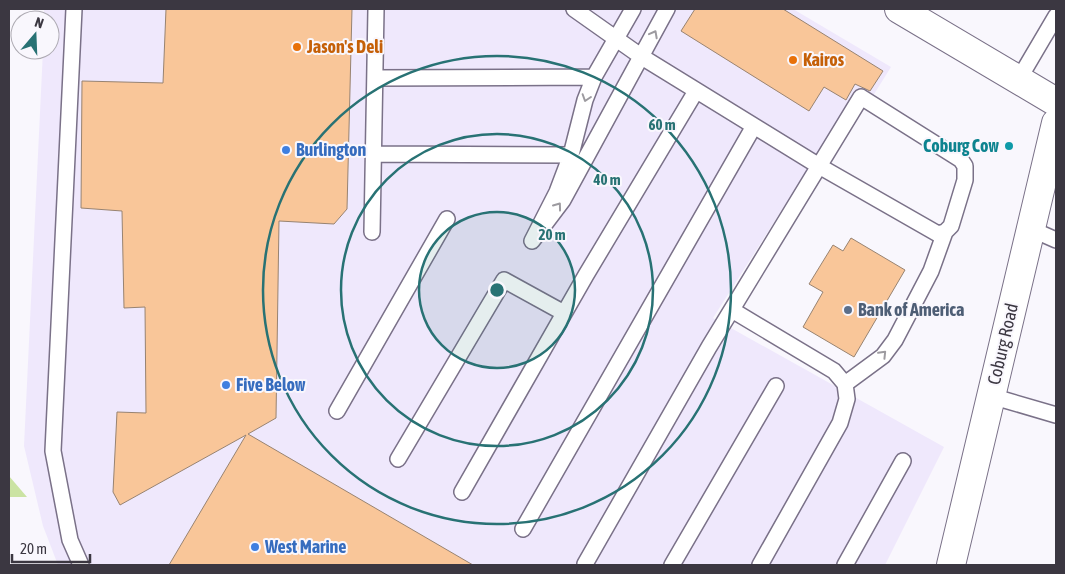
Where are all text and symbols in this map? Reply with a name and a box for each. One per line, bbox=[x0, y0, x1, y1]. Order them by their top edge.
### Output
north arrow bbox=[10, 10, 60, 60]
text: N bbox=[33, 14, 46, 32]
one-way arrow bbox=[648, 30, 658, 39]
place label: Jason's Deli bbox=[306, 36, 383, 57]
marker: Jason's Deli bbox=[291, 41, 303, 53]
place label: Kairos bbox=[803, 49, 845, 70]
marker: Kairos bbox=[787, 54, 799, 66]
one-way arrow bbox=[582, 93, 592, 102]
text: 60 m bbox=[649, 116, 676, 133]
place label: Coburg Cow bbox=[923, 135, 999, 156]
place label: Burlington bbox=[296, 139, 366, 160]
marker: Coburg Cow bbox=[1003, 140, 1015, 152]
marker: Burlington bbox=[280, 144, 292, 156]
text: 40 m bbox=[593, 171, 621, 188]
one-way arrow bbox=[552, 202, 561, 212]
text: 20 m bbox=[539, 226, 566, 243]
centre of rings bbox=[488, 281, 506, 299]
place label: Bank of America bbox=[858, 299, 964, 320]
street label: Coburg Road bbox=[983, 301, 1022, 387]
marker: Bank of America bbox=[842, 304, 854, 316]
one-way arrow bbox=[878, 350, 887, 359]
place label: Five Below bbox=[236, 374, 306, 395]
marker: Five Below bbox=[220, 379, 232, 391]
scale bar bbox=[12, 532, 90, 564]
place label: West Marine bbox=[264, 536, 346, 557]
text: 20 m bbox=[20, 540, 47, 557]
marker: West Marine bbox=[249, 541, 261, 553]

